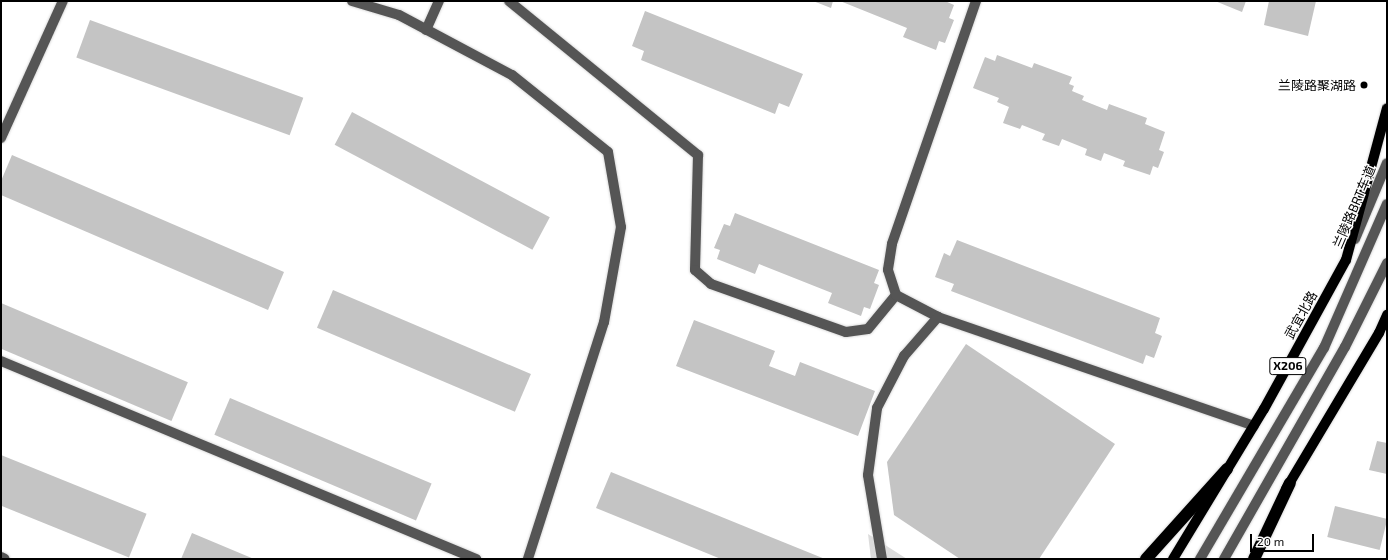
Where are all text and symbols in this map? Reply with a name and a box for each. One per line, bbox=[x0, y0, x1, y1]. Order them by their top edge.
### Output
place label: 兰陵路聚湖路 bbox=[1278, 77, 1356, 93]
marker: 兰陵路聚湖路 bbox=[1359, 80, 1369, 90]
street label: 兰陵路BRT车道 bbox=[1330, 163, 1378, 251]
street label: 武宜北路 bbox=[1282, 288, 1320, 342]
road number: X206 bbox=[1269, 356, 1307, 376]
scale bar bbox=[1252, 526, 1316, 552]
text: 20 m bbox=[1257, 534, 1284, 548]

